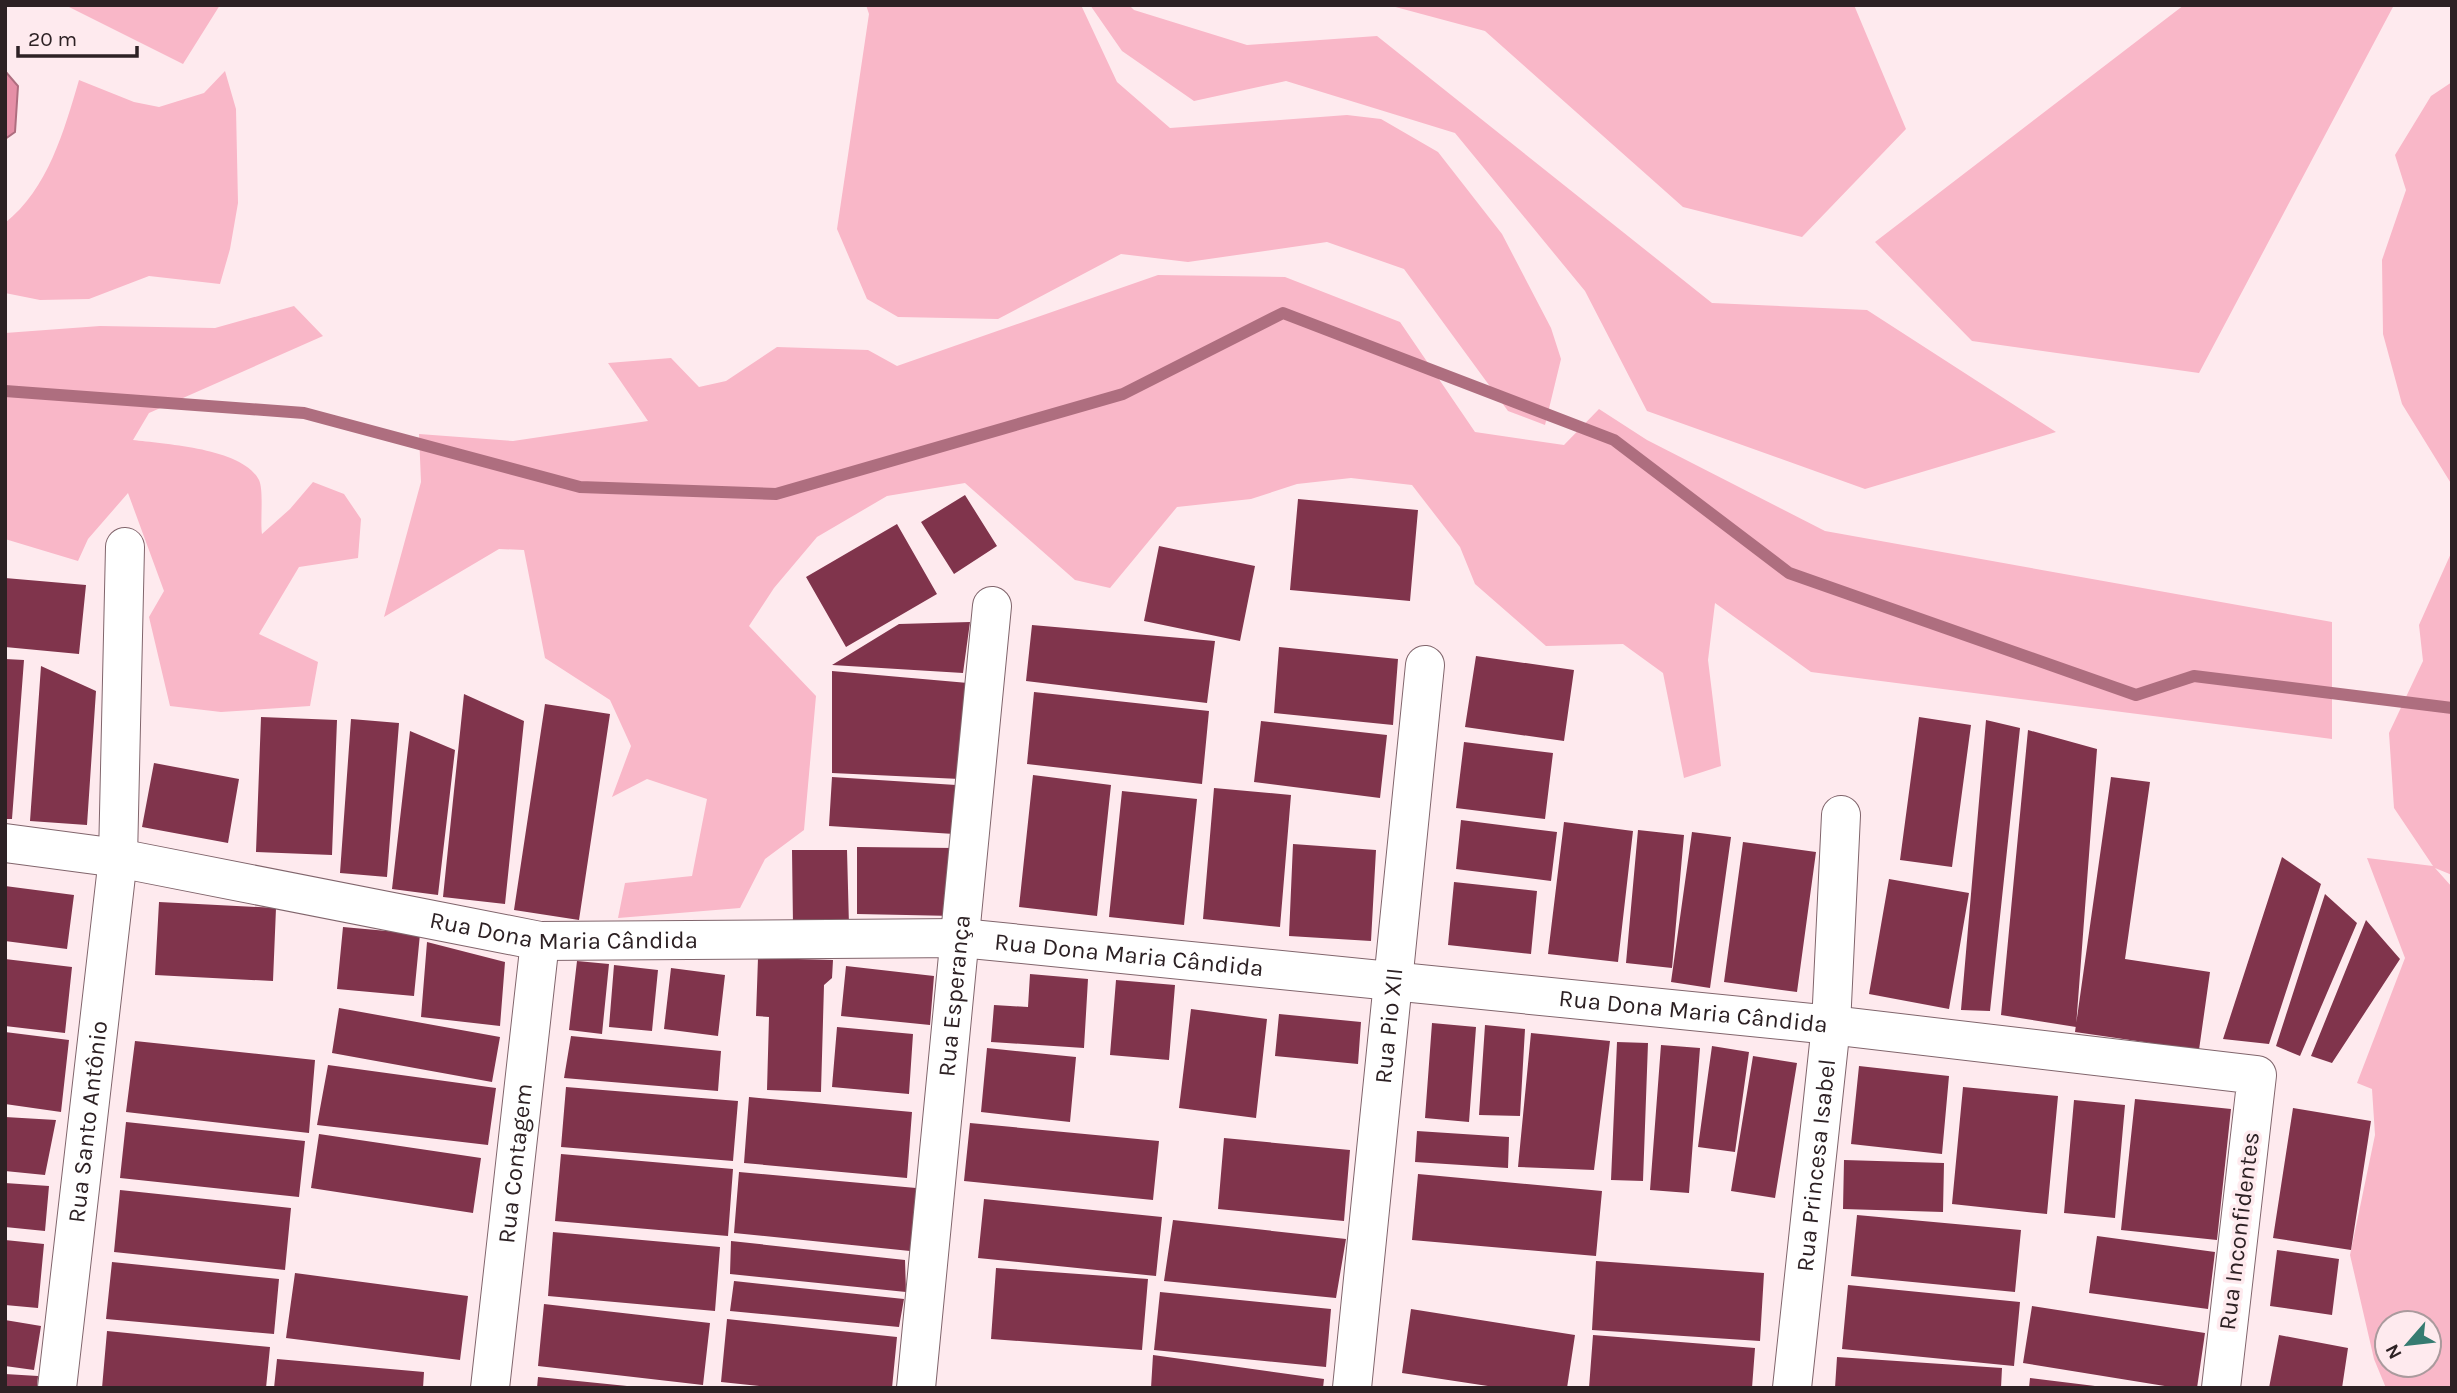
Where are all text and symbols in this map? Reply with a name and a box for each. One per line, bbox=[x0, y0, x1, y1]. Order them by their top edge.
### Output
scale bar bbox=[18, 14, 136, 58]
text: 20 m bbox=[28, 27, 77, 51]
street label: Rua Dona Maria Cândida bbox=[427, 906, 698, 955]
street label: Rua Esperança bbox=[932, 914, 976, 1078]
street label: Rua Dona Maria Cândida bbox=[993, 927, 1265, 982]
street label: Rua Pio XII bbox=[1369, 967, 1408, 1085]
street label: Rua Dona Maria Cândida bbox=[1557, 984, 1829, 1039]
street label: Rua Santo Antônio bbox=[62, 1019, 113, 1224]
street label: Rua Princesa Isabel bbox=[1791, 1057, 1841, 1273]
street label: Rua Contagem bbox=[492, 1082, 538, 1245]
street label: Rua Inconfidentes bbox=[2213, 1130, 2265, 1332]
north arrow bbox=[2373, 1309, 2443, 1379]
text: N bbox=[2381, 1340, 2407, 1363]

